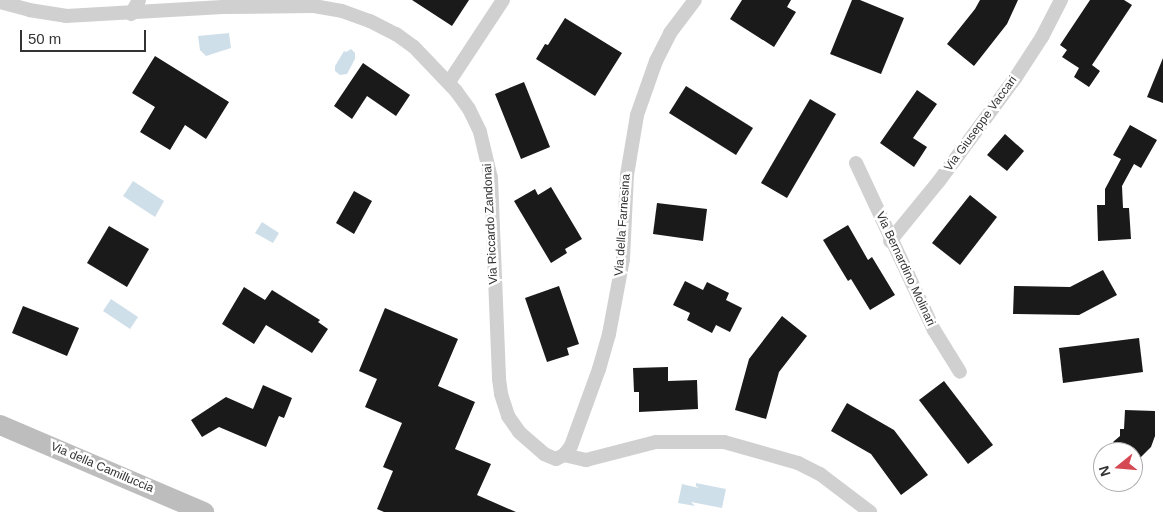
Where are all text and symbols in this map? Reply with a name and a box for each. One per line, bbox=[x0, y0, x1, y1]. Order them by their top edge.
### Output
scale bar bbox=[22, 20, 149, 52]
text: 50 m bbox=[28, 30, 61, 47]
street label: Via Giuseppe Vaccari bbox=[942, 74, 1020, 174]
street label: Via Riccardo Zandonai bbox=[481, 163, 501, 285]
street label: Via della Farnesina bbox=[612, 173, 634, 277]
street label: Via Bernardino Molinari bbox=[872, 210, 938, 328]
street label: Via della Camilluccia bbox=[48, 440, 156, 496]
north arrow bbox=[1093, 442, 1143, 492]
text: N bbox=[1095, 464, 1114, 478]

